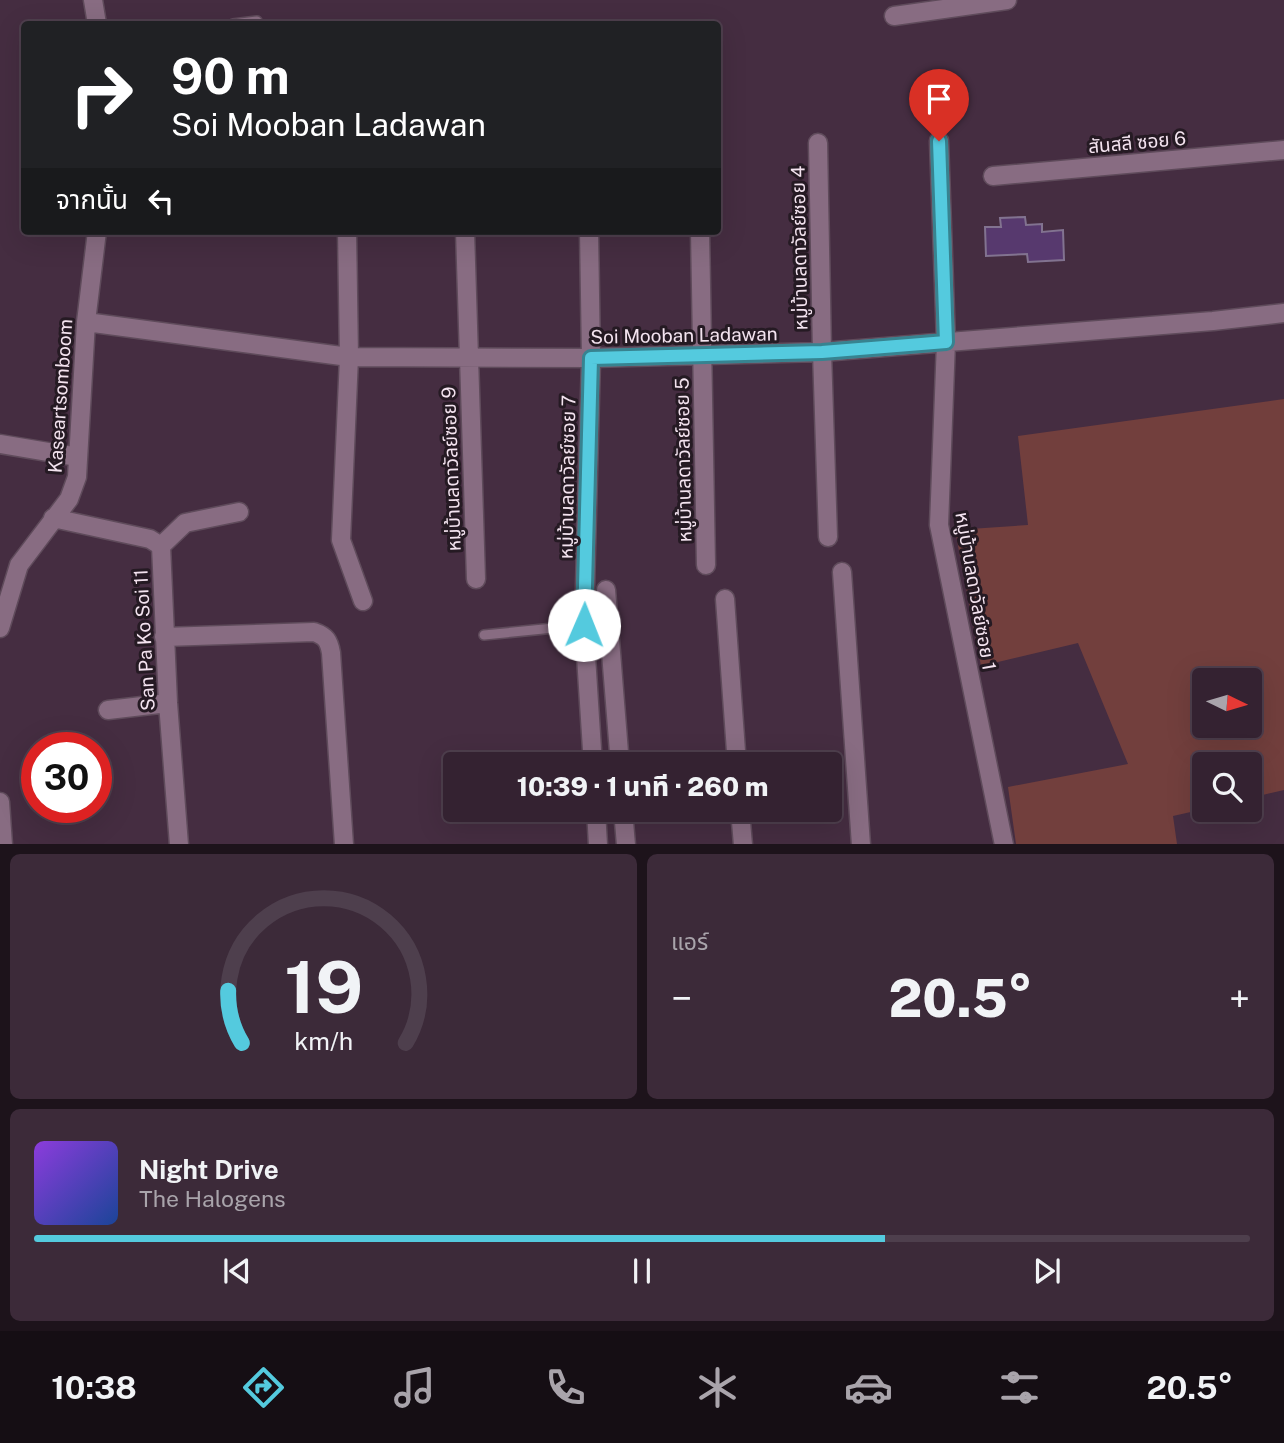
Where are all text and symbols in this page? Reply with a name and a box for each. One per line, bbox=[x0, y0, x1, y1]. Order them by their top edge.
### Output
text: 90 m bbox=[171, 47, 290, 105]
icon: right bbox=[56, 49, 147, 140]
pin bbox=[909, 69, 969, 141]
icon: arrive bbox=[920, 80, 958, 118]
text: Soi Mooban Ladawan bbox=[171, 106, 486, 143]
street label: สันสลี ซอย 6 bbox=[1087, 127, 1187, 157]
street label: หมู่บ้านลดาวัลย์ซอย 4 bbox=[787, 165, 813, 331]
icon: left bbox=[142, 182, 180, 220]
text: จากนั้น bbox=[56, 184, 128, 215]
street label: Kaseartsomboom bbox=[44, 318, 76, 474]
street label: Soi Mooban Ladawan bbox=[590, 322, 778, 348]
street label: หมู่บ้านลดาวัลย์ซอย 5 bbox=[671, 377, 697, 543]
street label: หมู่บ้านลดาวัลย์ซอย 9 bbox=[437, 386, 467, 552]
street label: หมู่บ้านลดาวัลย์ซอย 7 bbox=[555, 395, 581, 559]
street label: หมู่บ้านลดาวัลย์ซอย 1 bbox=[949, 510, 1001, 672]
street label: San Pa Ko Soi 11 bbox=[129, 569, 159, 711]
position arrow bbox=[547, 588, 621, 662]
north arrow bbox=[1192, 668, 1262, 738]
map controls bbox=[1192, 668, 1262, 822]
speed limit sign: 30 bbox=[21, 732, 112, 823]
button: search bbox=[1192, 752, 1262, 822]
text: 10:39 · 1 นาที · 260 m bbox=[517, 771, 768, 802]
text: แอร์ bbox=[671, 928, 708, 955]
text: 19 bbox=[284, 944, 363, 1029]
text: 20.5° bbox=[888, 968, 1033, 1029]
text: − bbox=[671, 976, 692, 1021]
text: + bbox=[1229, 976, 1250, 1021]
text: km/h bbox=[294, 1025, 353, 1055]
text: Night Drive bbox=[139, 1154, 279, 1185]
text: The Halogens bbox=[139, 1185, 286, 1212]
icon: previous bbox=[218, 1252, 256, 1290]
icon: pause bbox=[623, 1252, 661, 1290]
icon: next bbox=[1028, 1252, 1066, 1290]
icon: directions bbox=[239, 1363, 288, 1412]
icon: music bbox=[390, 1363, 439, 1412]
icon: phone bbox=[541, 1363, 590, 1412]
icon: climate bbox=[693, 1363, 742, 1412]
icon: car bbox=[844, 1363, 893, 1412]
icon: filters bbox=[995, 1363, 1044, 1412]
text: 10:38 bbox=[51, 1369, 137, 1406]
text: 20.5° bbox=[1146, 1369, 1233, 1406]

